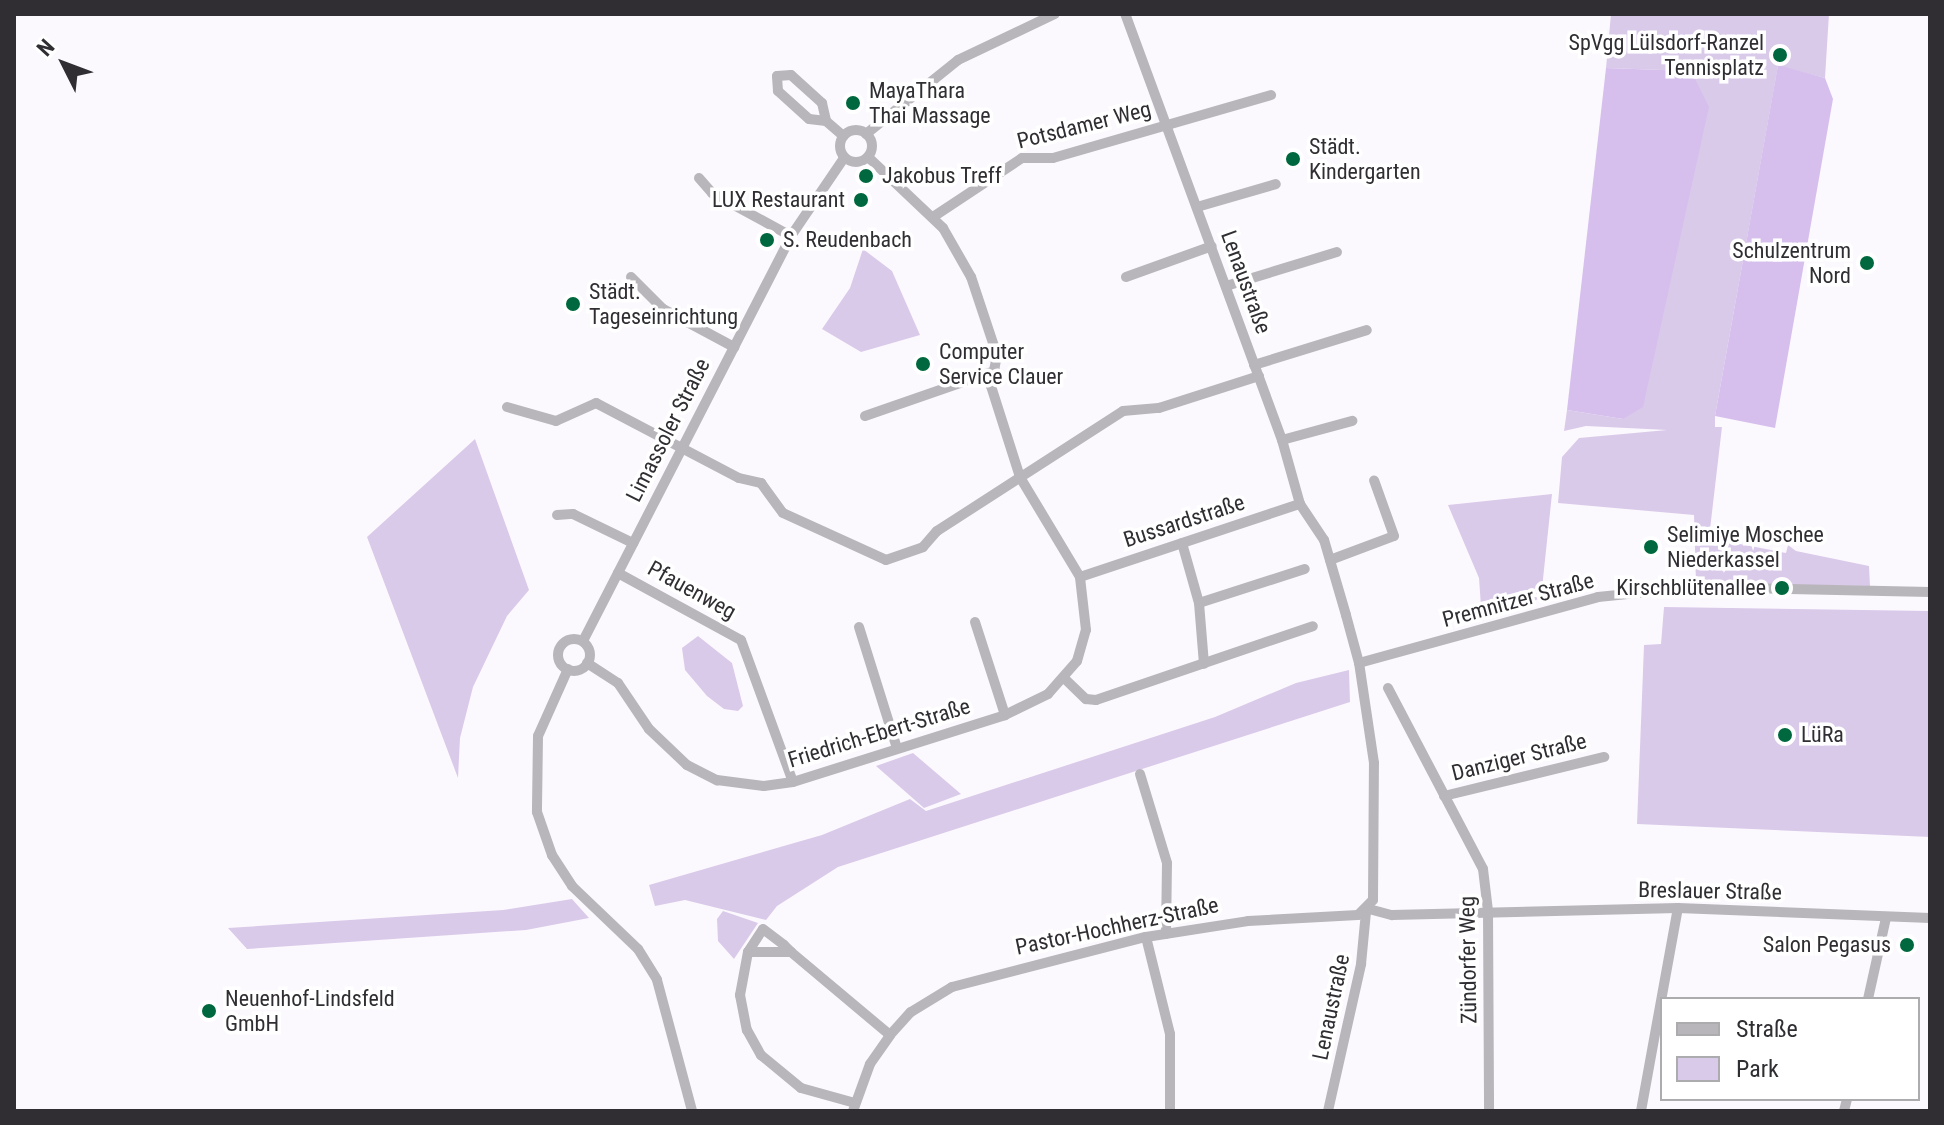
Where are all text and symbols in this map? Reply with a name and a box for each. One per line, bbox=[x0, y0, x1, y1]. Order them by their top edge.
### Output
north arrow bbox=[24, 24, 104, 104]
place label: SpVgg Lülsdorf-Ranzel Tennisplatz bbox=[1568, 29, 1764, 80]
text: N bbox=[32, 34, 60, 61]
marker: SpVgg Lülsdorf-Ranzel Tennisplatz bbox=[1771, 46, 1789, 64]
place label: MayaThara Thai Massage bbox=[869, 77, 991, 128]
marker: MayaThara Thai Massage bbox=[844, 94, 862, 112]
street label: Potsdamer Weg bbox=[1014, 96, 1154, 154]
place label: Städt. Kindergarten bbox=[1309, 133, 1421, 184]
marker: Städt. Kindergarten bbox=[1284, 150, 1302, 168]
place label: Jakobus Treff bbox=[882, 163, 1002, 189]
marker: Jakobus Treff bbox=[857, 167, 875, 185]
place label: LUX Restaurant bbox=[712, 187, 845, 213]
marker: LUX Restaurant bbox=[852, 191, 870, 209]
place label: S. Reudenbach bbox=[783, 227, 912, 253]
street label: Lenaustraße bbox=[1215, 227, 1277, 337]
marker: S. Reudenbach bbox=[758, 231, 776, 249]
place label: Schulzentrum Nord bbox=[1732, 237, 1851, 288]
marker: Schulzentrum Nord bbox=[1858, 254, 1876, 272]
place label: Städt. Tageseinrichtung bbox=[589, 278, 738, 330]
marker: Städt. Tageseinrichtung bbox=[564, 295, 582, 313]
place label: Computer Service Clauer bbox=[939, 338, 1063, 390]
street label: Limassoler Straße bbox=[621, 354, 715, 506]
marker: Computer Service Clauer bbox=[914, 355, 932, 373]
street label: Bussardstraße bbox=[1120, 489, 1248, 553]
place label: Selimiye Moschee Niederkassel bbox=[1667, 521, 1824, 572]
marker: Selimiye Moschee Niederkassel bbox=[1642, 538, 1660, 556]
street label: Pfauenweg bbox=[643, 555, 741, 625]
street label: Premnitzer Straße bbox=[1439, 567, 1597, 633]
place label: Kirschblütenallee bbox=[1616, 575, 1766, 601]
marker: Kirschblütenallee bbox=[1773, 579, 1791, 597]
street label: Friedrich-Ebert-Straße bbox=[785, 693, 973, 773]
place label: LüRa bbox=[1801, 722, 1844, 748]
marker: LüRa bbox=[1776, 726, 1794, 744]
street label: Danziger Straße bbox=[1449, 728, 1589, 786]
street label: Breslauer Straße bbox=[1638, 877, 1782, 905]
street label: Pastor-Hochherz-Straße bbox=[1013, 892, 1221, 960]
street label: Zündorfer Weg bbox=[1454, 896, 1482, 1024]
place label: Salon Pegasus bbox=[1763, 932, 1891, 958]
marker: Salon Pegasus bbox=[1898, 936, 1916, 954]
street label: Lenaustraße bbox=[1307, 952, 1355, 1062]
place label: Neuenhof-Lindsfeld GmbH bbox=[225, 985, 395, 1036]
legend bbox=[1660, 997, 1920, 1101]
marker: Neuenhof-Lindsfeld GmbH bbox=[200, 1002, 218, 1020]
text: Straße bbox=[1736, 1015, 1798, 1043]
text: Park bbox=[1736, 1055, 1779, 1083]

